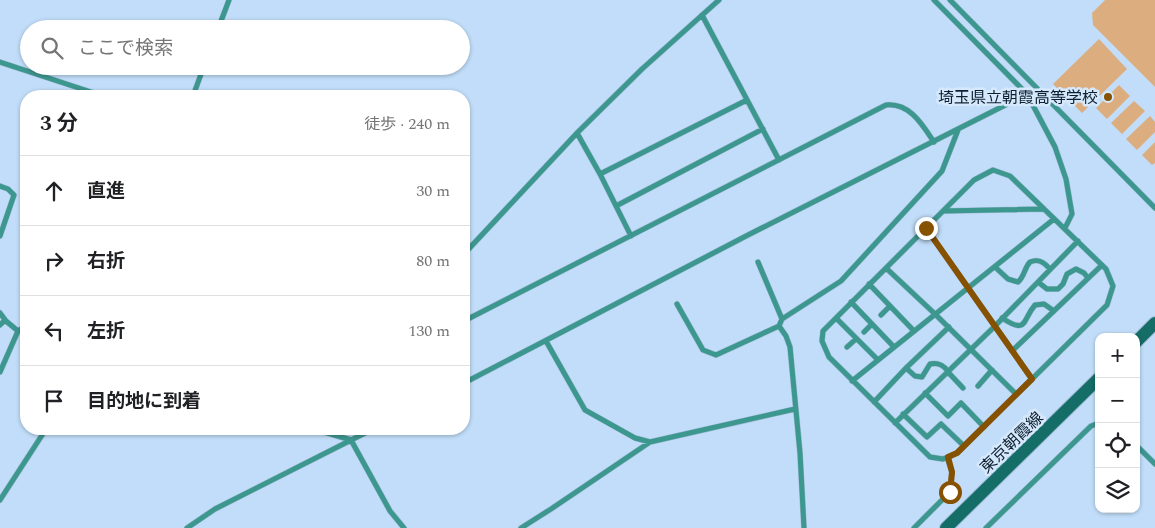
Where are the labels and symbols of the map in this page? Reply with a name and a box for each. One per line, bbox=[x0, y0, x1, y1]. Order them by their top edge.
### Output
place label: 埼玉県立朝霞高等学校 bbox=[938, 86, 1098, 110]
marker: 埼玉県立朝霞高等学校 bbox=[1102, 91, 1114, 103]
route end bbox=[915, 217, 938, 240]
street label: 東京朝霞線 bbox=[975, 406, 1049, 479]
route start bbox=[939, 481, 962, 504]

